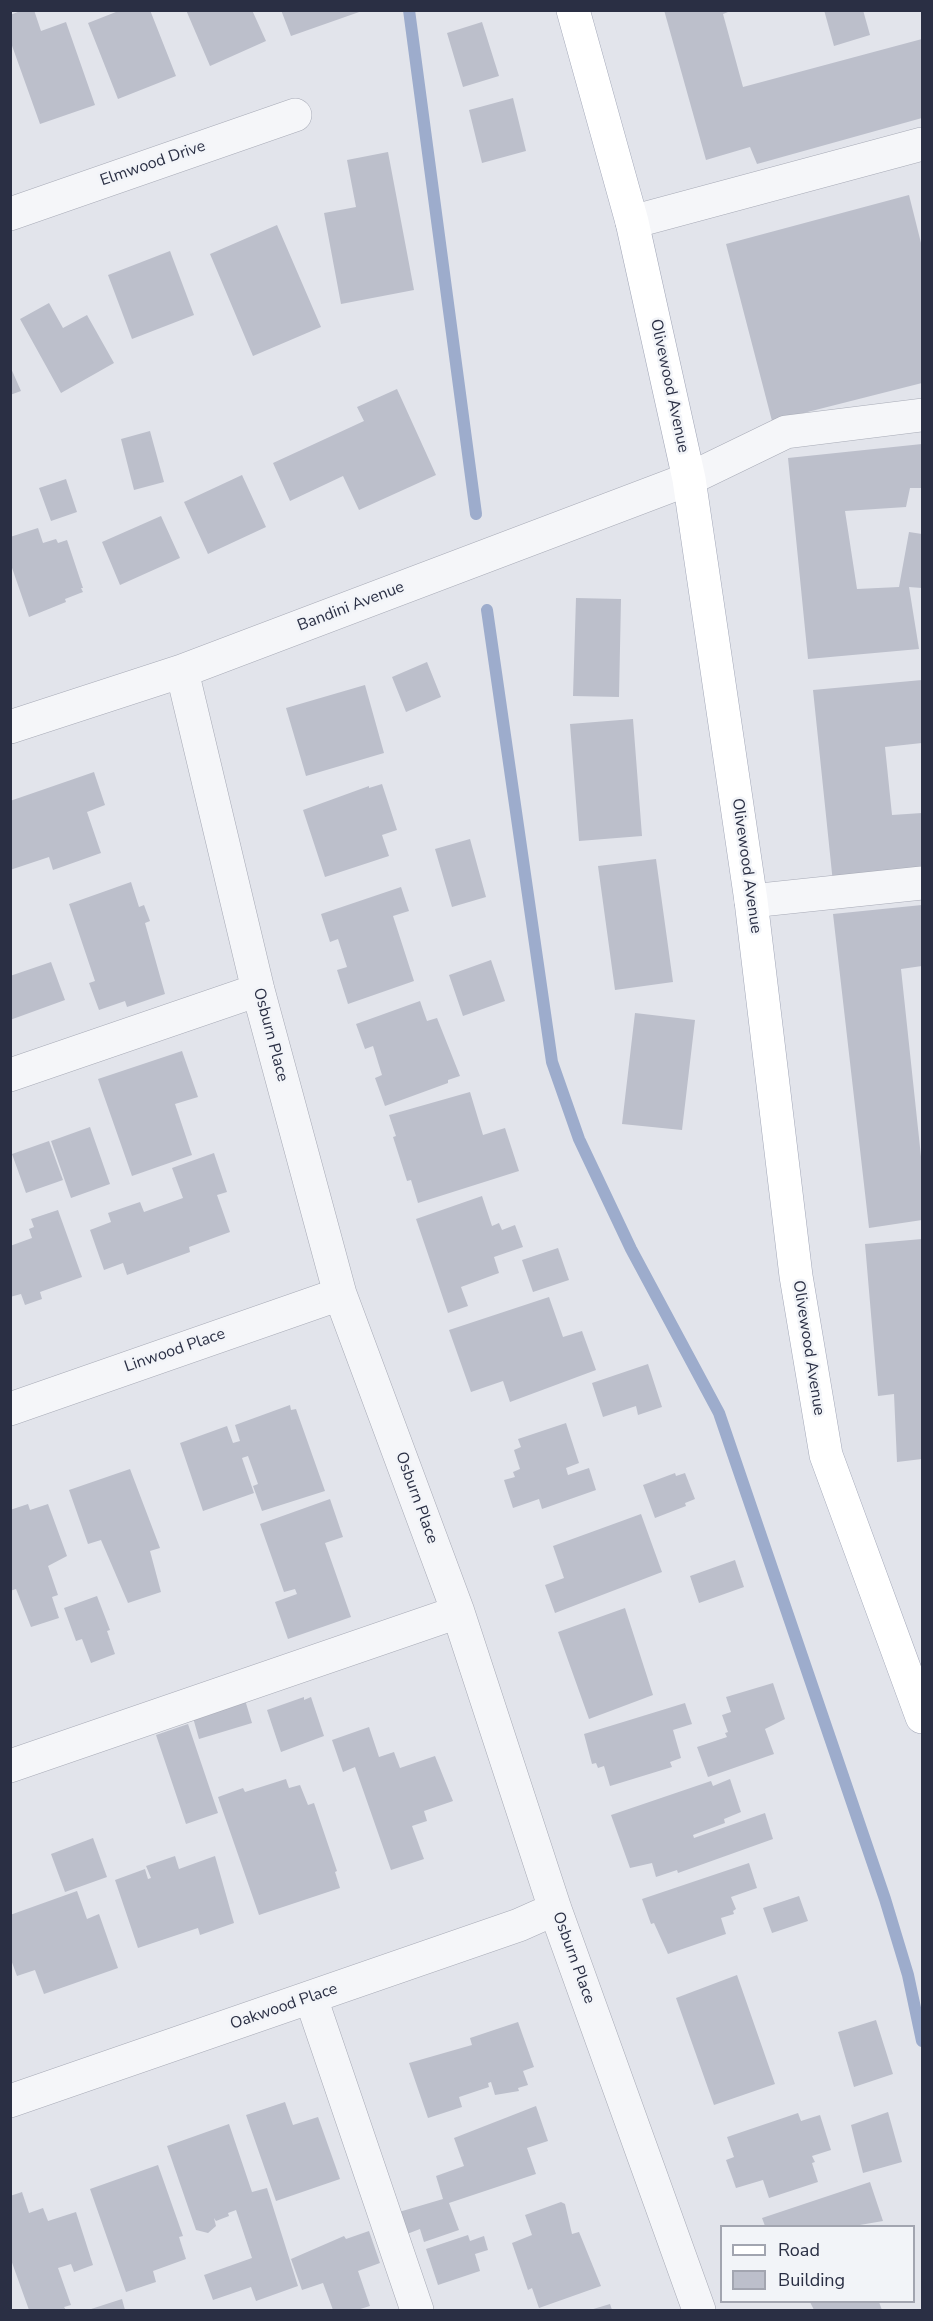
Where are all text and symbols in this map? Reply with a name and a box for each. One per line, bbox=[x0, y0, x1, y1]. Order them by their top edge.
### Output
street label: Elmwood Drive bbox=[98, 137, 208, 191]
street label: Olivewood Avenue bbox=[645, 317, 693, 455]
street label: Bandini Avenue bbox=[295, 578, 407, 636]
street label: Olivewood Avenue bbox=[727, 797, 765, 935]
street label: Osburn Place bbox=[248, 986, 292, 1084]
street label: Olivewood Avenue bbox=[788, 1279, 828, 1417]
street label: Linwood Place bbox=[122, 1325, 228, 1377]
street label: Osburn Place bbox=[391, 1449, 441, 1547]
street label: Osburn Place bbox=[548, 1909, 598, 2007]
street label: Oakwood Place bbox=[228, 1980, 340, 2034]
legend bbox=[720, 2225, 915, 2303]
text: Road bbox=[778, 2238, 820, 2262]
text: Building bbox=[778, 2268, 845, 2292]

